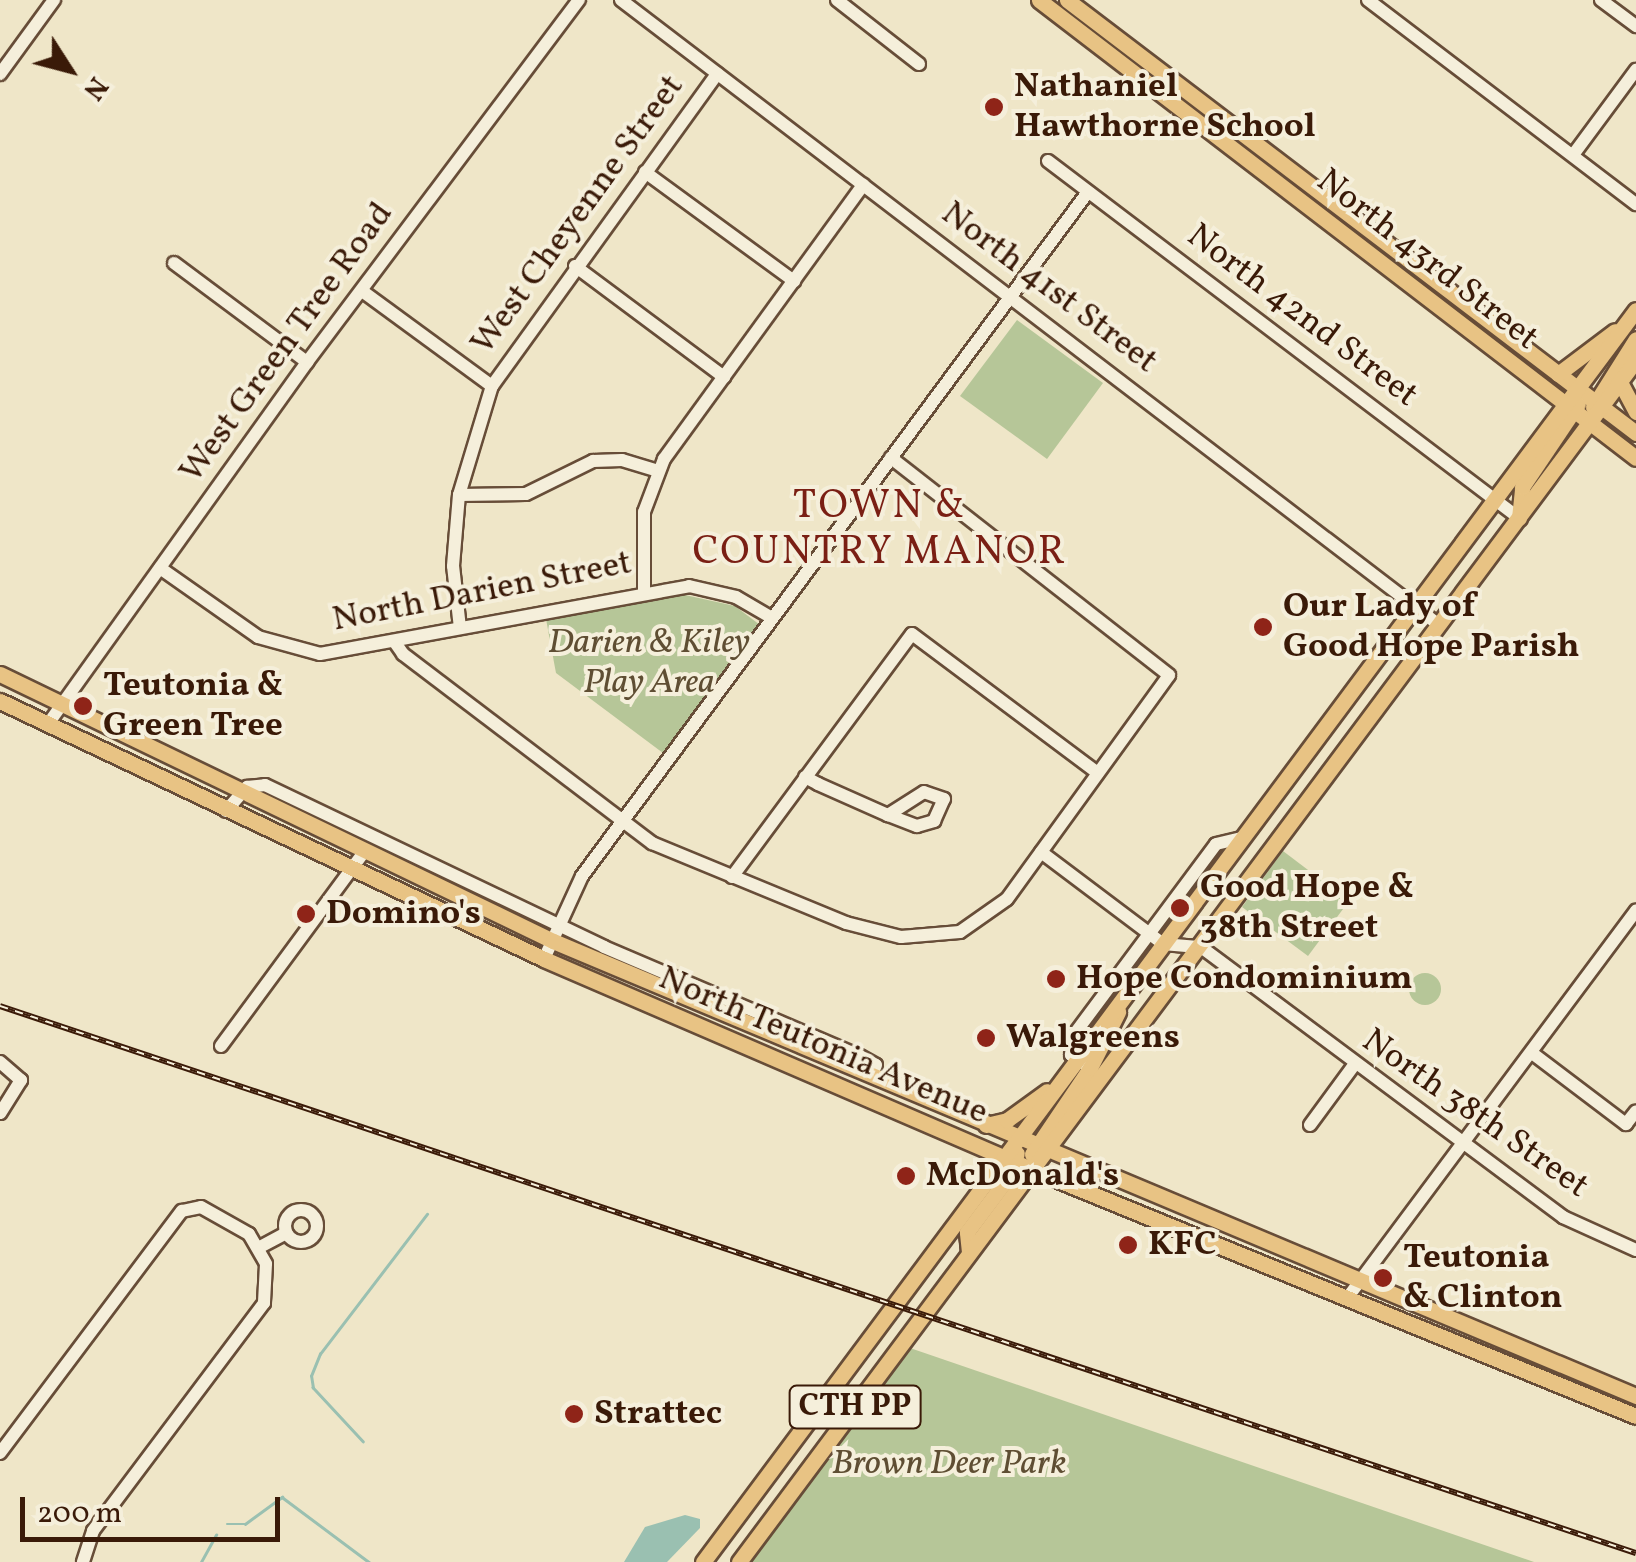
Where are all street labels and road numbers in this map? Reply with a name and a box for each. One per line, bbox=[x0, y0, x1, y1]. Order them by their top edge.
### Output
street label: West Cheyenne Street bbox=[462, 67, 694, 363]
street label: North 43rd Street bbox=[1308, 160, 1546, 360]
street label: North 41st Street bbox=[933, 193, 1165, 383]
street label: West Green Tree Road bbox=[171, 194, 403, 492]
street label: North 42nd Street bbox=[1178, 215, 1426, 417]
street label: North Darien Street bbox=[329, 542, 635, 642]
street label: North Teutonia Avenue bbox=[652, 957, 994, 1135]
street label: North 38th Street bbox=[1354, 1020, 1596, 1208]
road number: CTH PP bbox=[788, 1380, 922, 1434]

